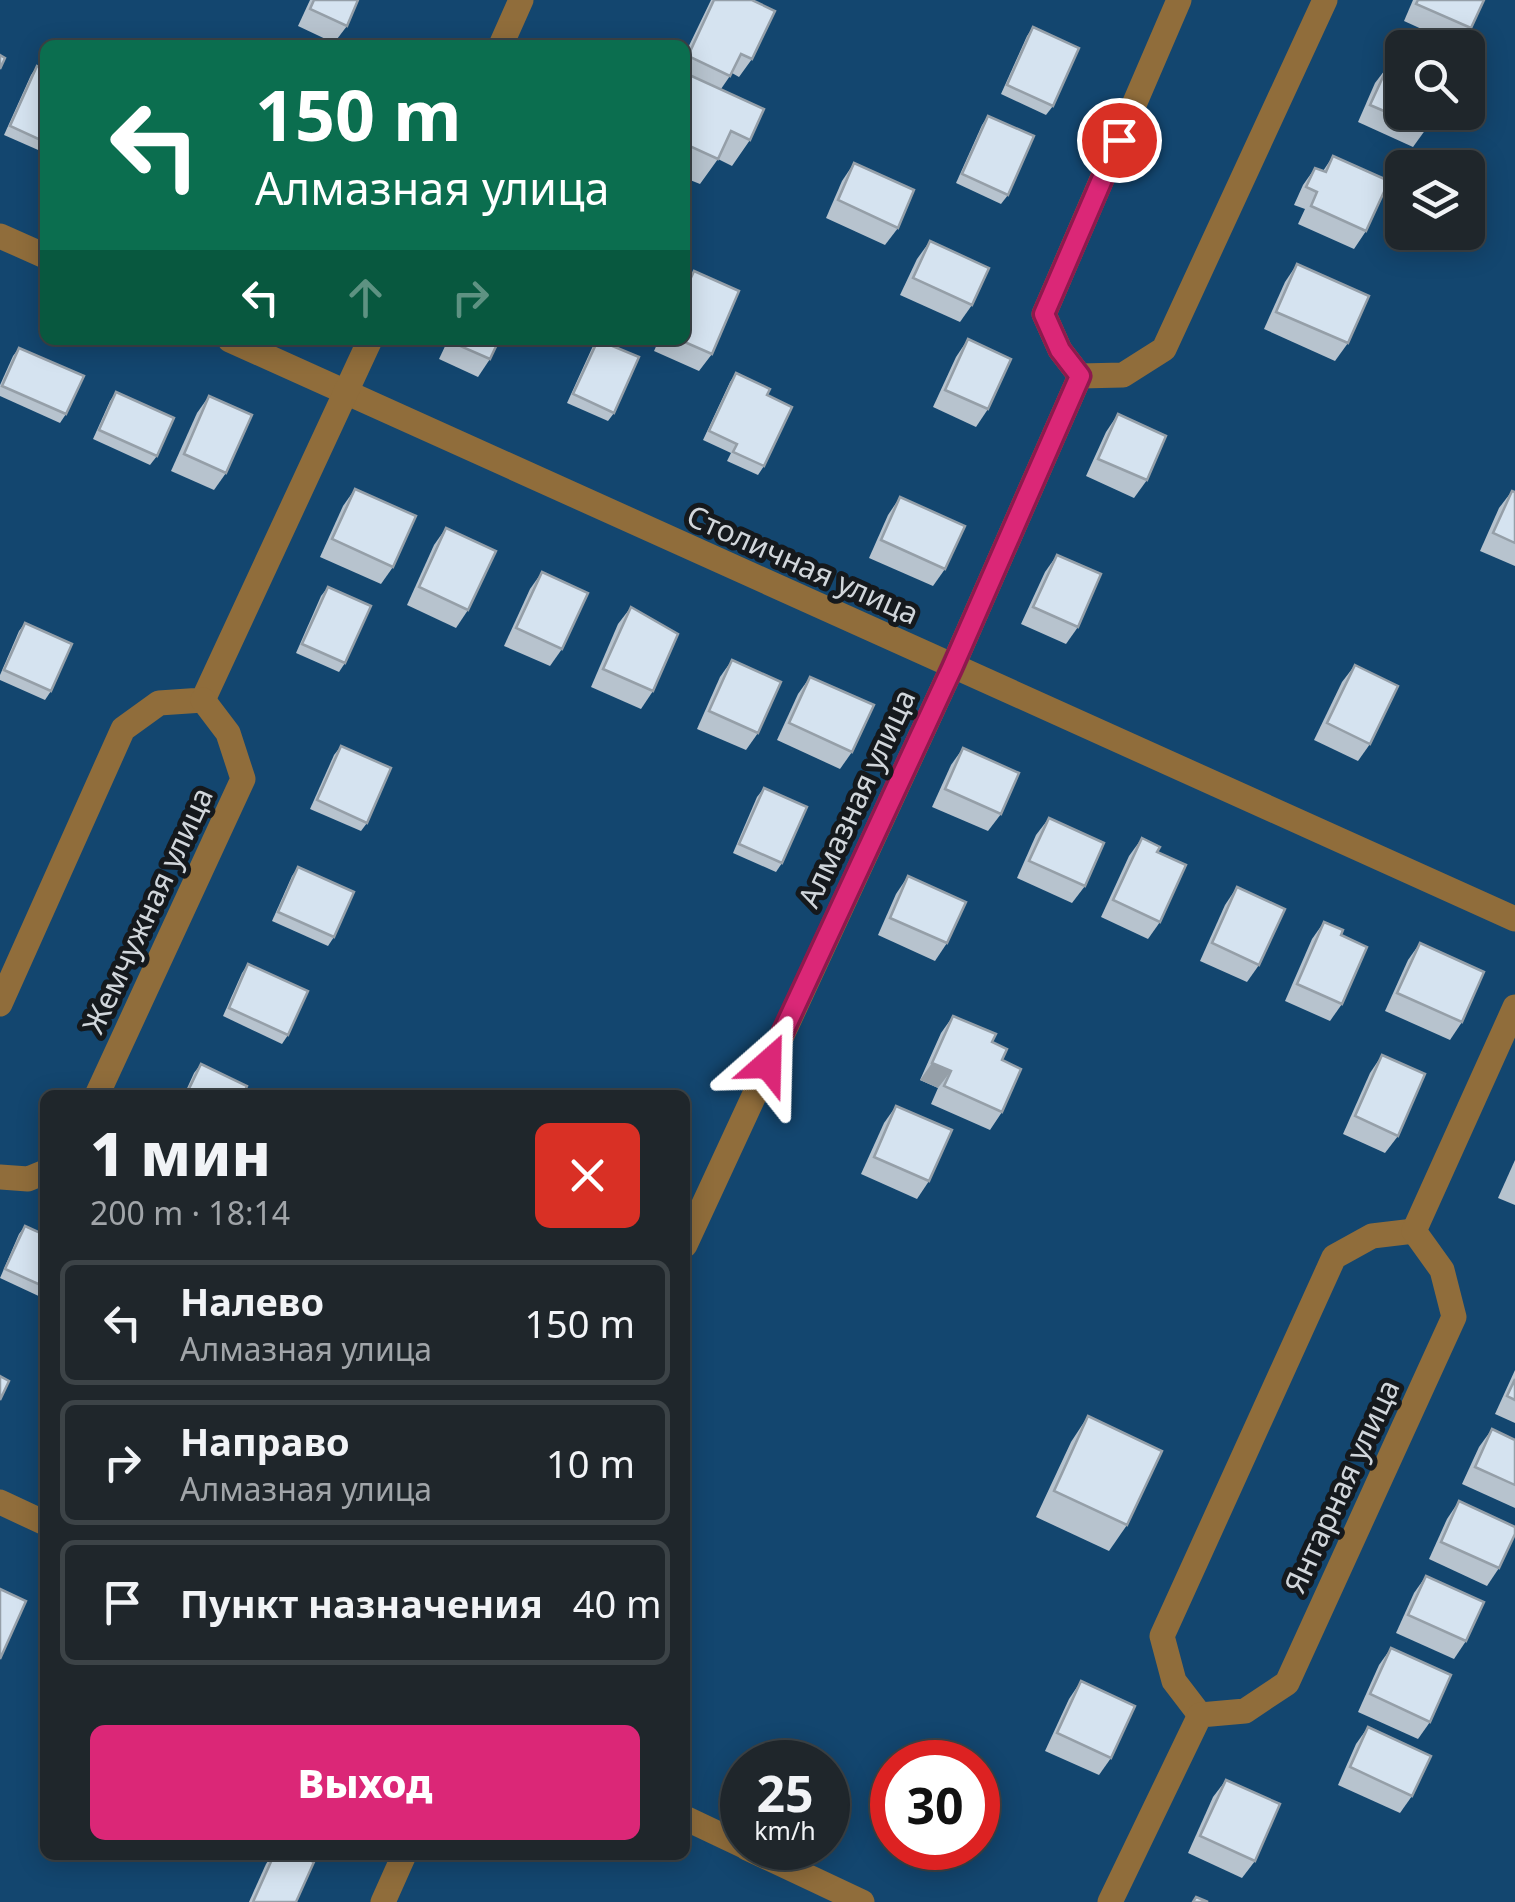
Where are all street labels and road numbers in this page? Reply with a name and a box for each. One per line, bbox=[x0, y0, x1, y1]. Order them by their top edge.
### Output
street label: Столичная улица bbox=[681, 494, 925, 634]
street label: Алмазная улица bbox=[787, 682, 925, 914]
street label: Жемчужная улица bbox=[72, 780, 222, 1040]
street label: Янтарная улица bbox=[1273, 1372, 1409, 1600]

